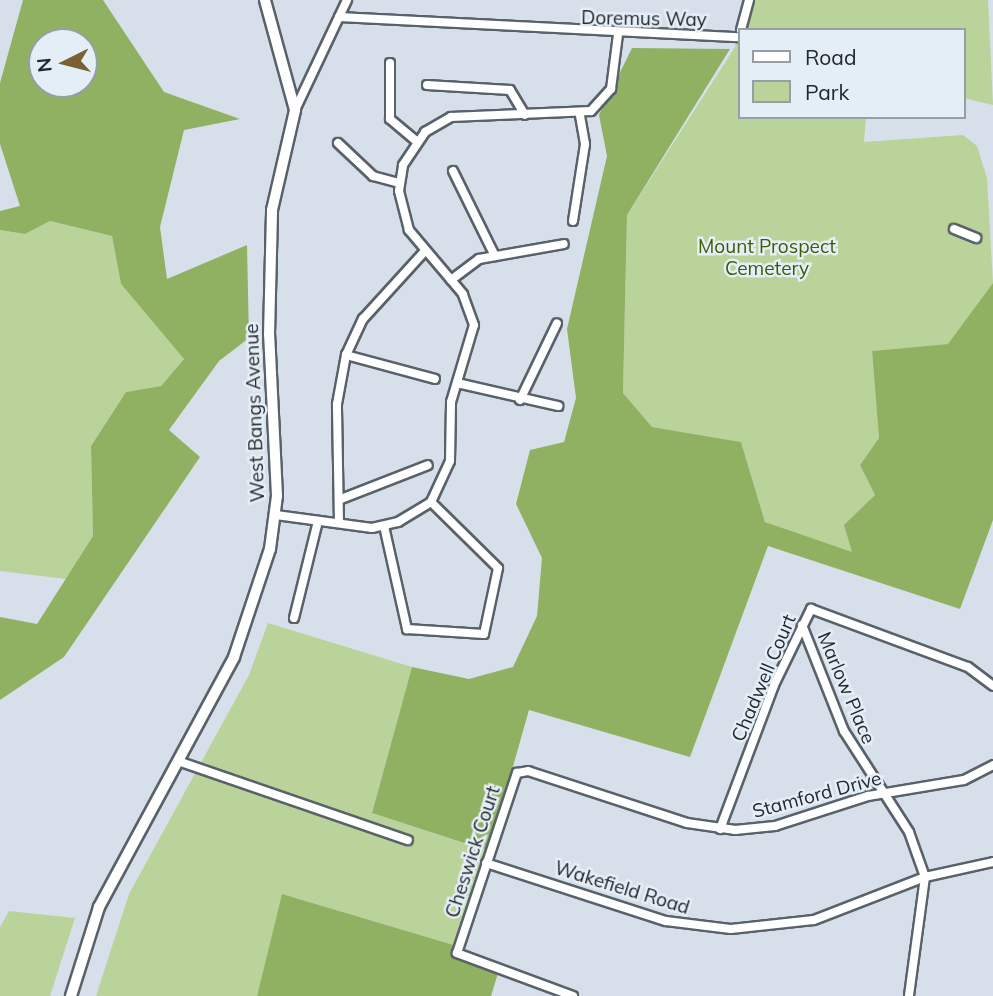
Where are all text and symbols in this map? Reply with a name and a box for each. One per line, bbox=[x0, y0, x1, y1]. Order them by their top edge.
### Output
street label: Doremus Way bbox=[581, 7, 707, 31]
north arrow bbox=[28, 28, 98, 98]
legend bbox=[738, 28, 965, 119]
text: Road bbox=[805, 44, 856, 70]
text: N bbox=[31, 57, 57, 73]
text: Park bbox=[805, 79, 849, 105]
park label: Mount Prospect Cemetery bbox=[698, 236, 836, 280]
street label: West Bangs Avenue bbox=[240, 323, 270, 503]
street label: Chadwell Court bbox=[727, 611, 801, 745]
street label: Marlow Place bbox=[812, 629, 880, 747]
street label: Stamford Drive bbox=[750, 767, 884, 823]
street label: Cheswick Court bbox=[441, 783, 505, 921]
street label: Wakefield Road bbox=[552, 857, 692, 919]

